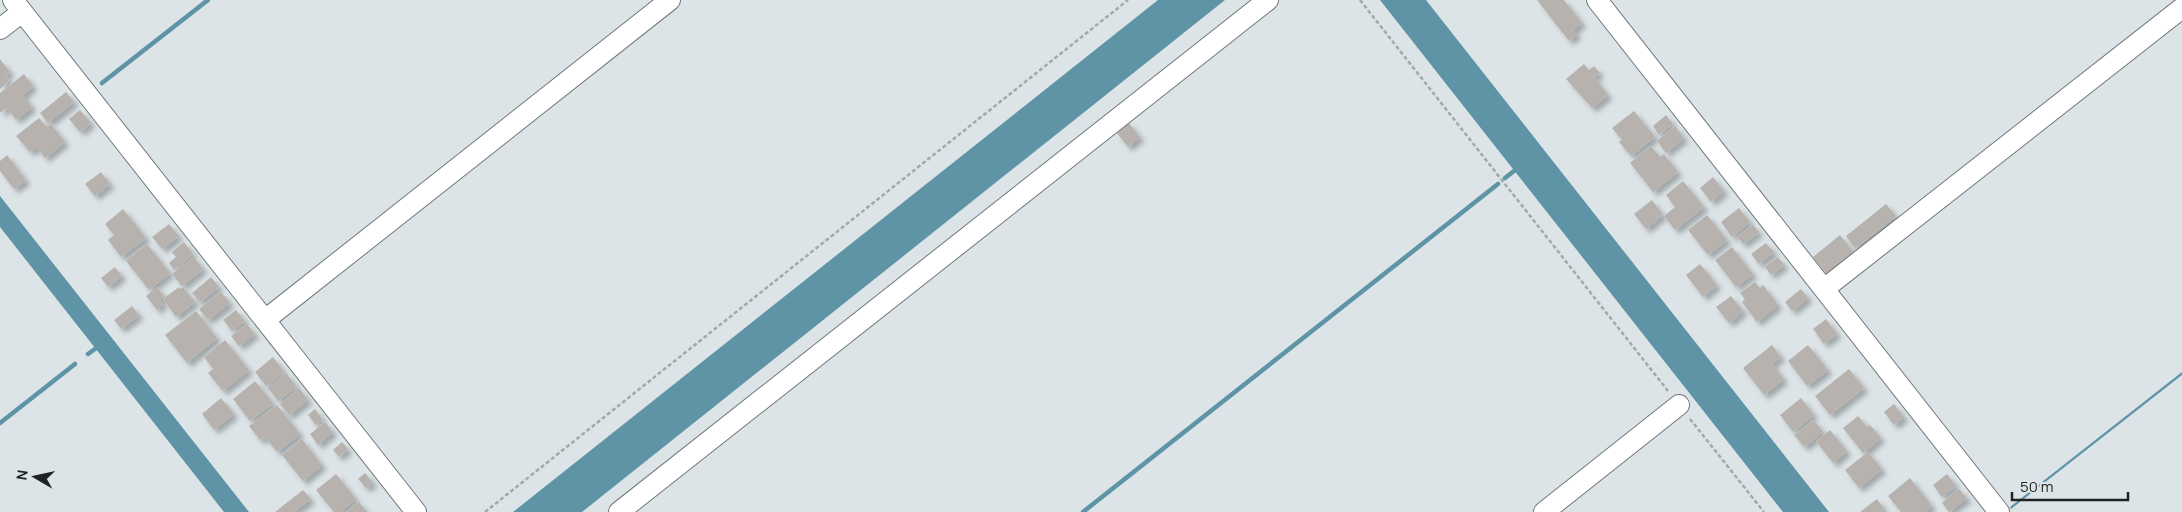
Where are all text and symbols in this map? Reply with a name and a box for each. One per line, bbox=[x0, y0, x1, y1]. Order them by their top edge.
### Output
north arrow bbox=[10, 452, 60, 502]
text: N bbox=[11, 468, 32, 481]
scale bar bbox=[2012, 470, 2128, 502]
text: 50 m bbox=[2020, 476, 2054, 497]

